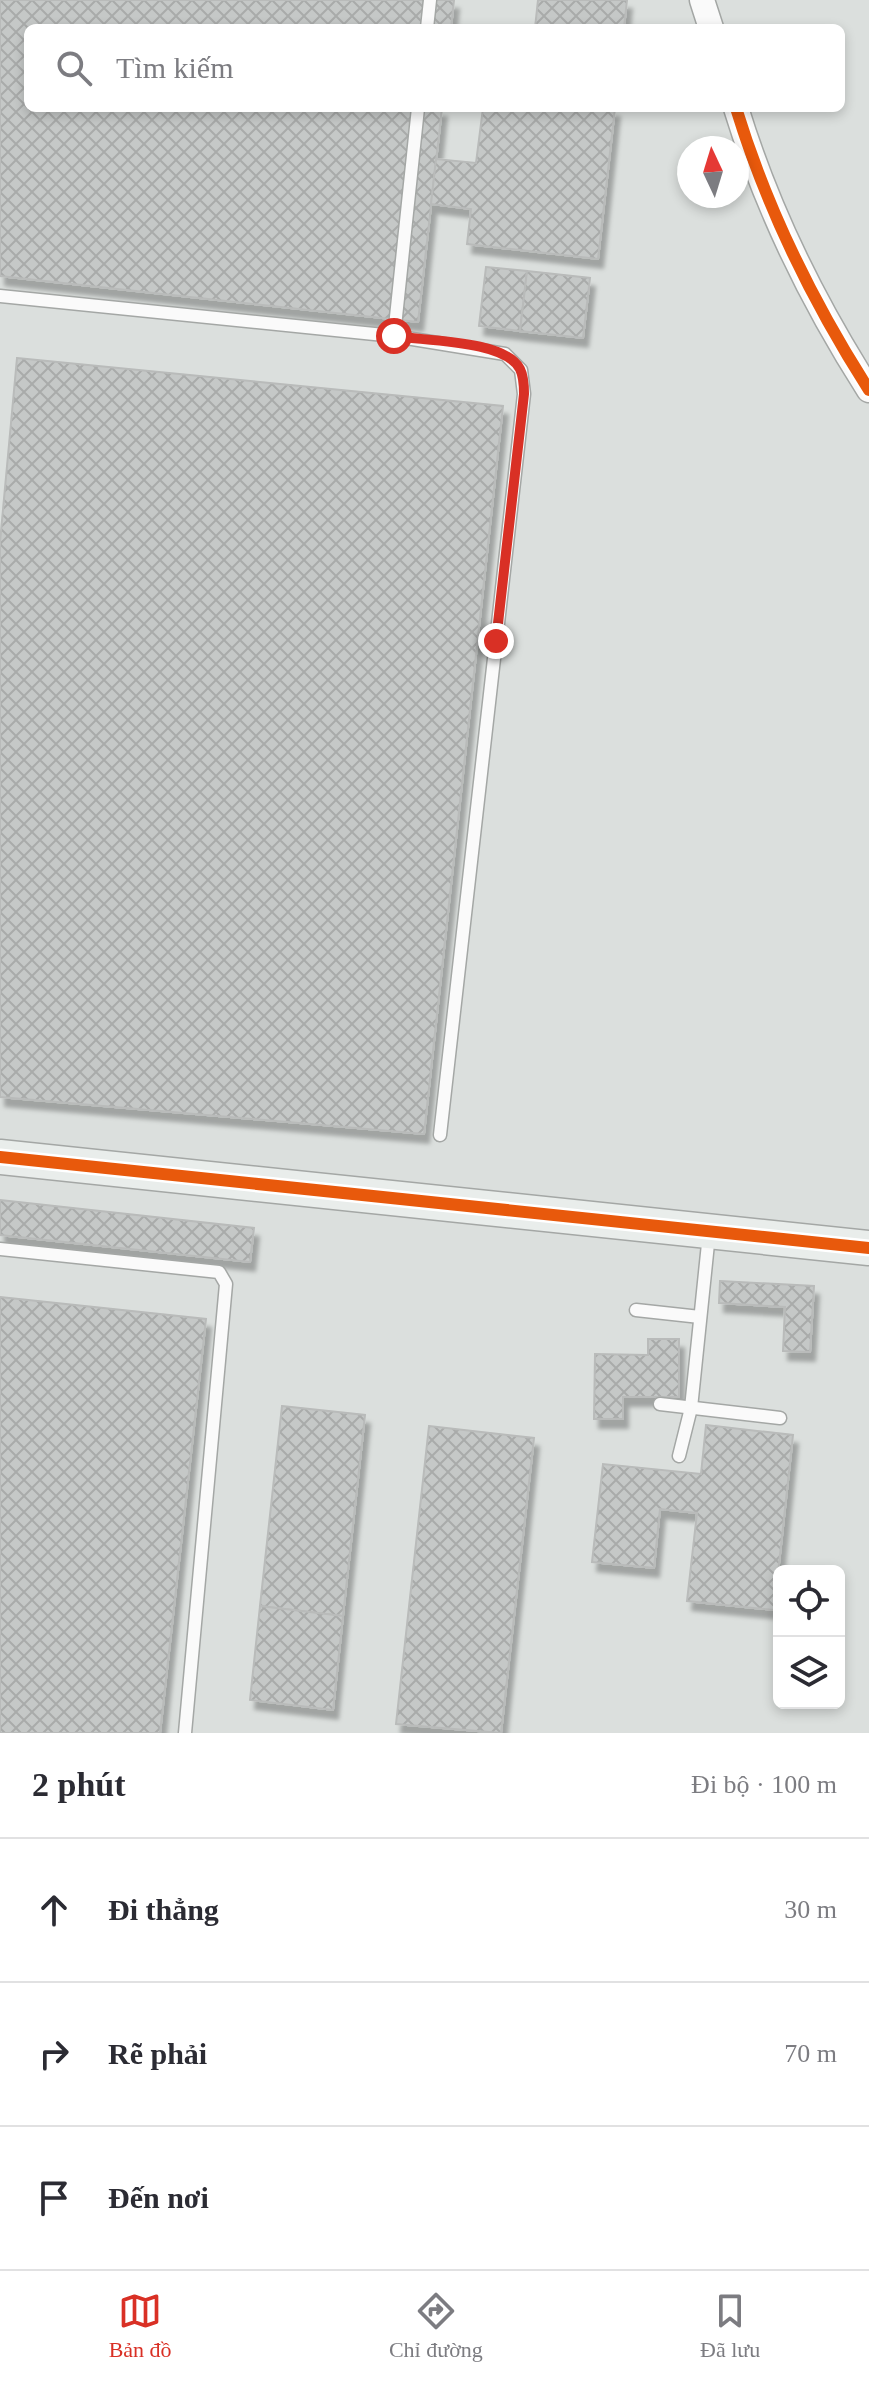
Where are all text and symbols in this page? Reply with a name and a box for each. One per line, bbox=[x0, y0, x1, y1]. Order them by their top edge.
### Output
search box bbox=[24, 24, 845, 112]
icon: search bbox=[52, 46, 96, 90]
text: Tìm kiếm bbox=[116, 51, 233, 84]
north arrow bbox=[677, 136, 749, 208]
route start bbox=[376, 318, 412, 354]
route end bbox=[478, 623, 514, 659]
map controls bbox=[773, 1565, 845, 1709]
button: locate bbox=[773, 1565, 845, 1637]
button: layers bbox=[773, 1637, 845, 1709]
text: 2 phút bbox=[32, 1766, 126, 1803]
text: Đi bộ · 100 m bbox=[691, 1770, 837, 1799]
icon: ahead bbox=[32, 1888, 76, 1932]
text: Đi thẳng bbox=[108, 1893, 219, 1926]
text: 30 m bbox=[784, 1895, 837, 1924]
icon: right bbox=[32, 2032, 76, 2076]
text: Rẽ phải bbox=[108, 2037, 207, 2070]
text: 70 m bbox=[784, 2039, 837, 2068]
icon: arrive bbox=[32, 2176, 76, 2220]
text: Đến nơi bbox=[108, 2181, 209, 2214]
tab: Bản đồ bbox=[109, 2289, 172, 2363]
tab: Chỉ đường bbox=[389, 2289, 483, 2363]
tab: Đã lưu bbox=[700, 2289, 760, 2363]

